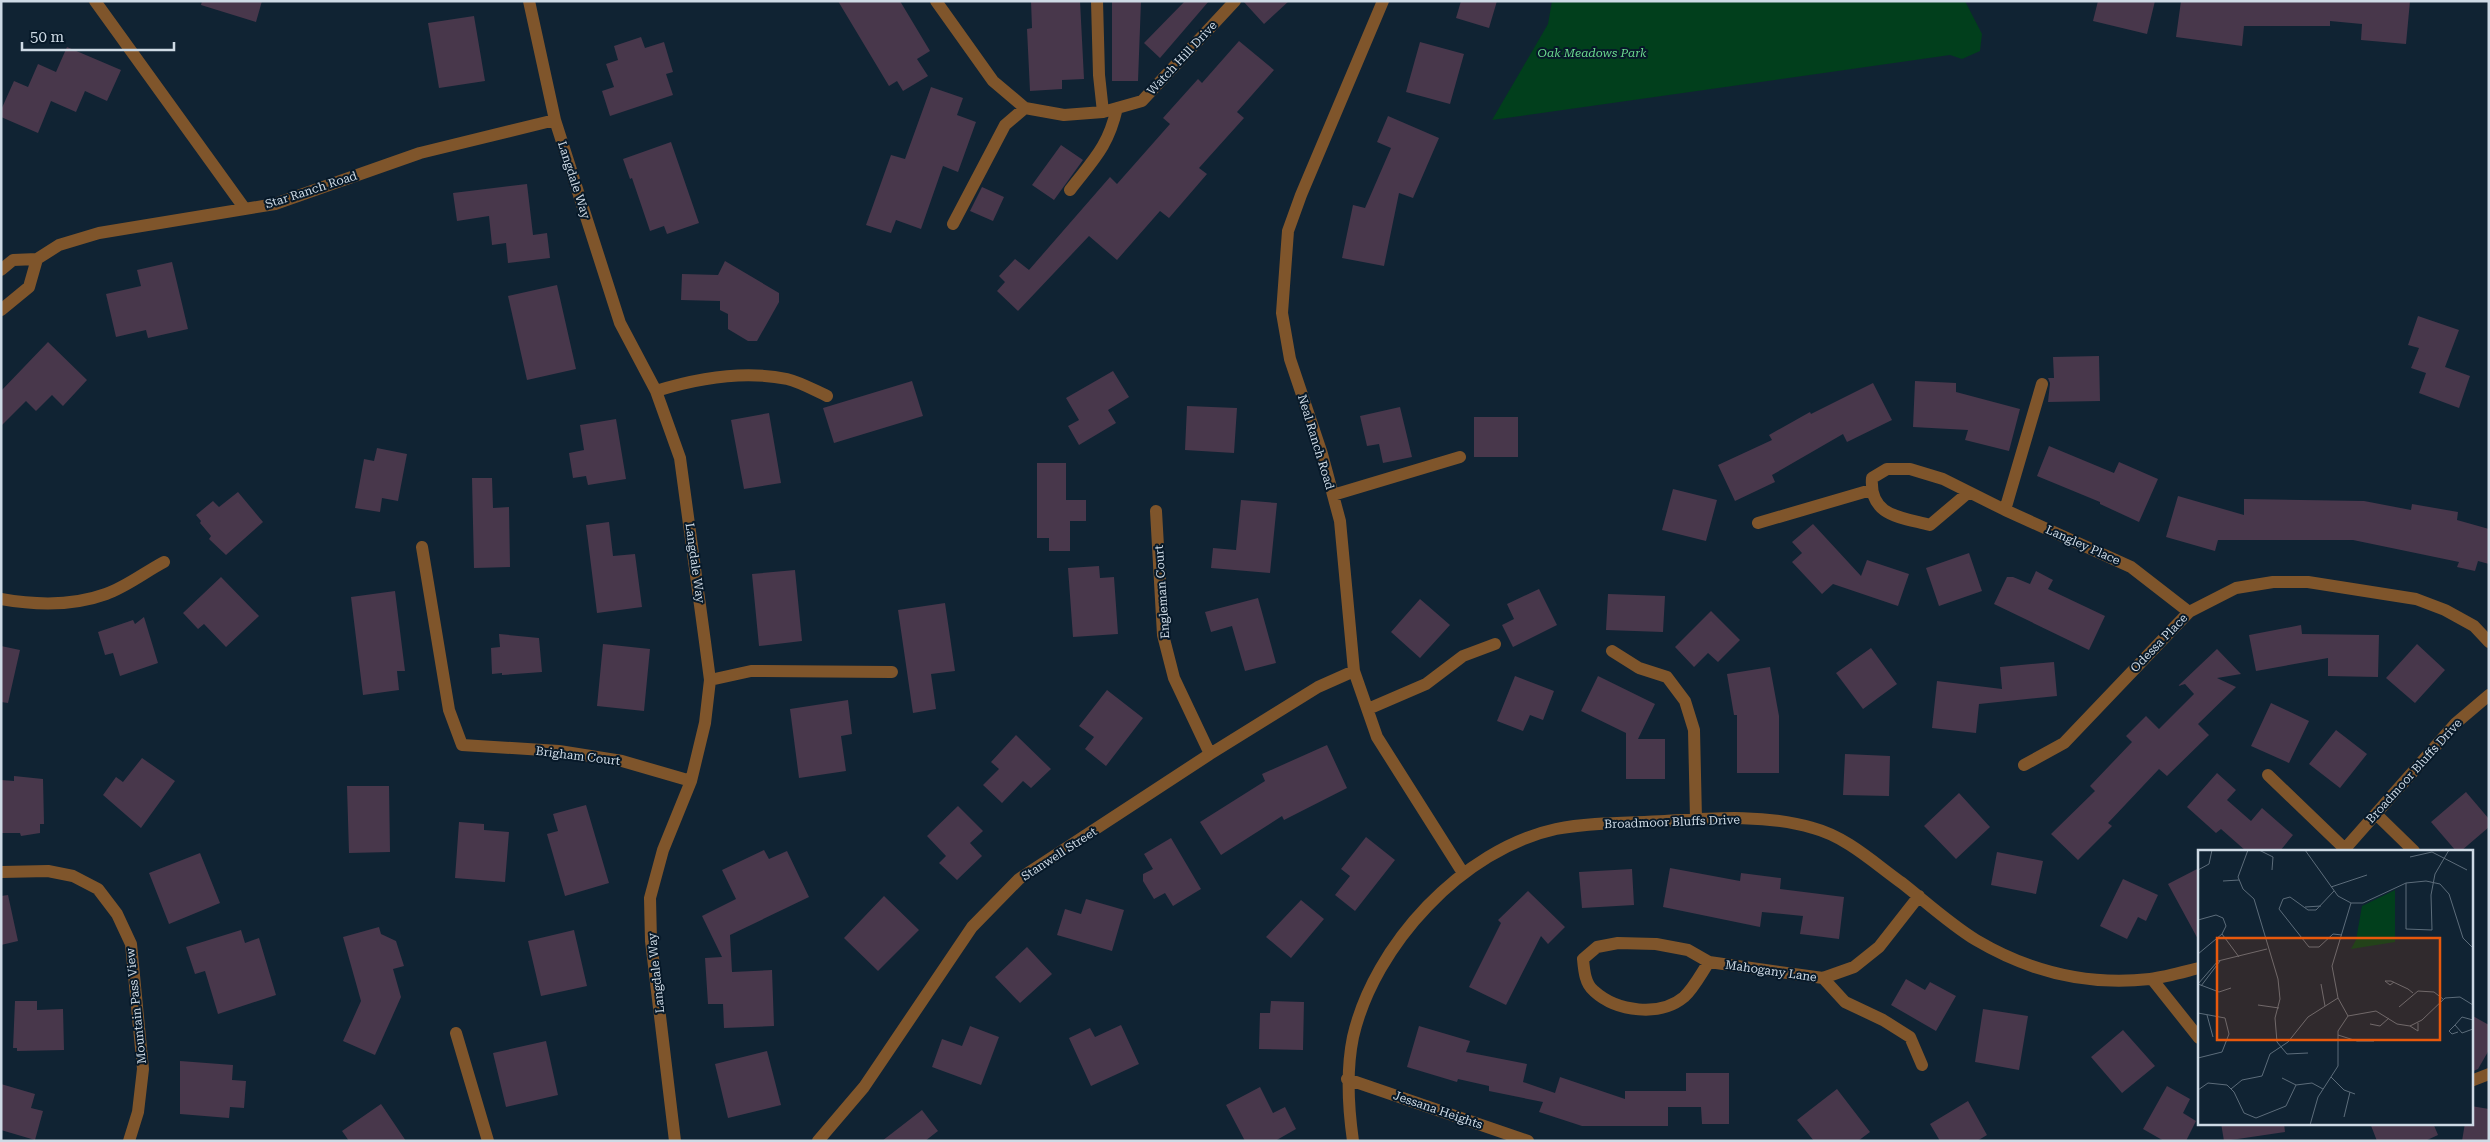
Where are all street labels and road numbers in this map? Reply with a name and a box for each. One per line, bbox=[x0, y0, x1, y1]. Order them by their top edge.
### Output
street label: Watch Hill Drive bbox=[1144, 18, 1220, 98]
street label: Langdale Way bbox=[555, 139, 593, 221]
street label: Star Ranch Road bbox=[263, 168, 359, 211]
street label: Neal Ranch Road bbox=[1295, 393, 1337, 492]
street label: Langdale Way bbox=[682, 522, 708, 605]
street label: Langley Place bbox=[2044, 522, 2123, 568]
street label: Engleman Court bbox=[1152, 544, 1172, 639]
street label: Odessa Place bbox=[2128, 611, 2191, 675]
street label: Broadmoor Bluffs Drive bbox=[2363, 716, 2465, 826]
street label: Brigham Court bbox=[535, 744, 622, 768]
street label: Broadmoor Bluffs Drive bbox=[1604, 813, 1740, 831]
street label: Stanwell Street bbox=[1019, 824, 1100, 884]
street label: Langdale Way bbox=[645, 931, 667, 1014]
street label: Mountain Pass View bbox=[123, 947, 149, 1065]
street label: Mahogany Lane bbox=[1724, 958, 1818, 984]
street label: Jessana Heights bbox=[1392, 1088, 1485, 1132]

